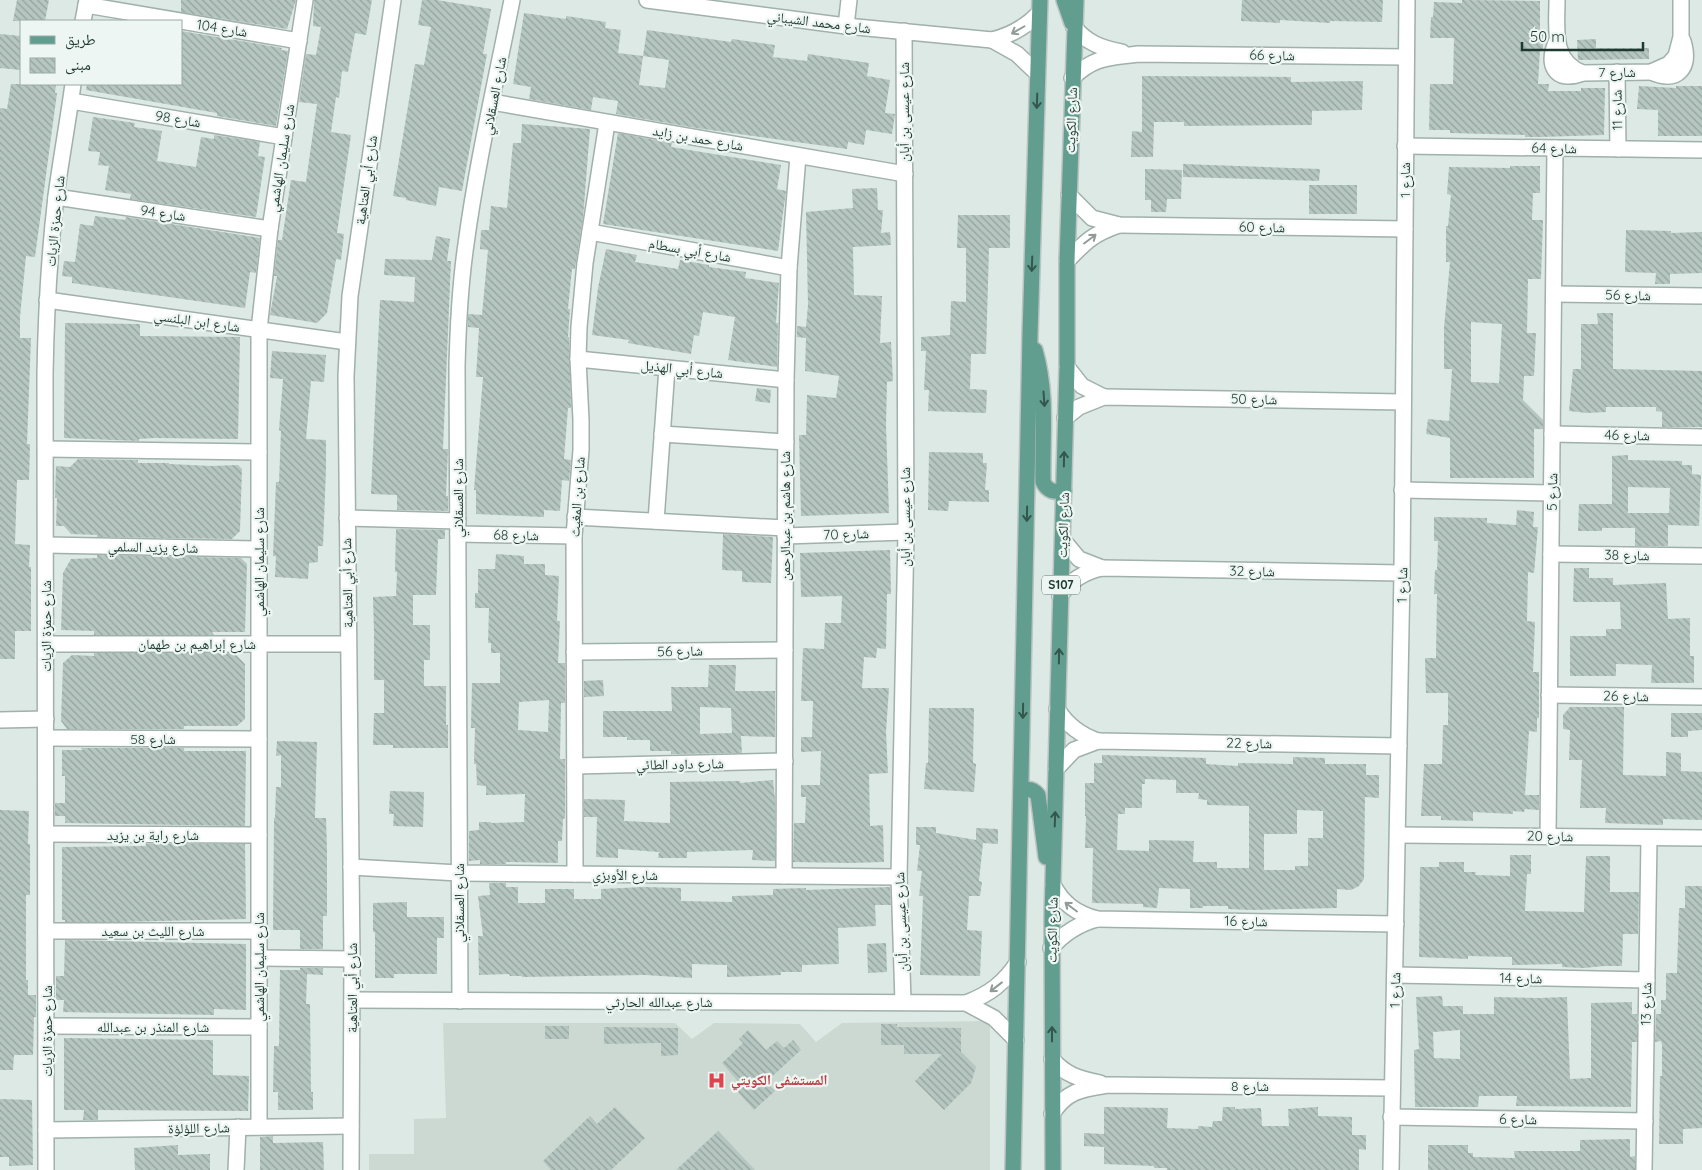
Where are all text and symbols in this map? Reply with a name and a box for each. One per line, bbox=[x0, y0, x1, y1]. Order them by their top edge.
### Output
street label: شارع محمد الشيباني bbox=[766, 7, 872, 40]
street label: شارع 104 bbox=[195, 15, 249, 42]
legend bbox=[20, 20, 182, 85]
scale bar bbox=[1522, 20, 1643, 52]
one-way arrow bbox=[1011, 26, 1026, 35]
text: 50 m bbox=[1530, 27, 1565, 46]
text: طريق bbox=[65, 30, 96, 50]
street label: شارع 66 bbox=[1249, 46, 1295, 65]
text: مبنى bbox=[65, 55, 91, 75]
street label: شارع العسقلاني bbox=[478, 55, 513, 137]
street label: شارع عيسى بن أبان bbox=[895, 62, 914, 162]
street label: شارع 7 bbox=[1598, 63, 1636, 82]
street label: شارع الكويت bbox=[1061, 87, 1082, 153]
street label: شارع 11 bbox=[1608, 89, 1627, 131]
one-way arrow bbox=[1032, 93, 1041, 109]
street label: شارع سليمان الهاشمي bbox=[264, 103, 301, 214]
street label: شارع 98 bbox=[154, 107, 202, 132]
street label: شارع حمد بن زايد bbox=[651, 121, 745, 156]
street label: شارع أبي العتاهية bbox=[351, 134, 384, 226]
street label: شارع 64 bbox=[1531, 139, 1577, 158]
street label: شارع 1 bbox=[1396, 162, 1415, 198]
street label: شارع حمزة الزيات bbox=[41, 175, 70, 268]
street label: شارع 94 bbox=[139, 201, 187, 226]
street label: شارع 60 bbox=[1239, 218, 1285, 237]
street label: شارع أبي بسطام bbox=[647, 234, 733, 269]
one-way arrow bbox=[1083, 234, 1097, 244]
one-way arrow bbox=[1027, 255, 1037, 271]
street label: شارع 56 bbox=[1605, 286, 1651, 305]
street label: شارع ابن البلنسي bbox=[153, 306, 241, 338]
street label: شارع أبي الهذيل bbox=[640, 356, 724, 385]
street label: شارع 50 bbox=[1231, 390, 1277, 409]
one-way arrow bbox=[1039, 391, 1048, 407]
street label: شارع 46 bbox=[1604, 426, 1650, 445]
street label: شارع هاشم بن عبدالرحمن bbox=[776, 451, 795, 581]
one-way arrow bbox=[1060, 451, 1069, 467]
street label: شارع بن المغيث bbox=[565, 456, 590, 538]
street label: شارع العسقلاني bbox=[449, 458, 470, 538]
street label: شارع عيسى بن أبان bbox=[896, 467, 915, 567]
street label: شارع 5 bbox=[1543, 473, 1562, 511]
street label: شارع الكويت bbox=[1053, 492, 1074, 558]
one-way arrow bbox=[1022, 505, 1031, 521]
street label: شارع سليمان الهاشمي bbox=[250, 507, 271, 617]
street label: شارع 70 bbox=[823, 524, 869, 545]
street label: شارع 68 bbox=[493, 526, 539, 545]
street label: شارع يزيد السلمي bbox=[108, 537, 198, 559]
street label: شارع أبي العتاهية bbox=[337, 538, 359, 628]
street label: شارع 38 bbox=[1604, 546, 1650, 565]
street label: شارع 32 bbox=[1229, 562, 1275, 581]
street label: شارع 1 bbox=[1393, 567, 1412, 603]
road number: S107 bbox=[1042, 576, 1080, 594]
street label: شارع حمزة الزيات bbox=[37, 580, 56, 672]
street label: شارع إبراهيم بن طهمان bbox=[138, 635, 256, 654]
street label: شارع 56 bbox=[657, 642, 703, 661]
one-way arrow bbox=[1054, 649, 1063, 665]
street label: شارع 26 bbox=[1603, 687, 1649, 706]
one-way arrow bbox=[1018, 703, 1027, 719]
street label: شارع 58 bbox=[130, 730, 176, 749]
street label: شارع 22 bbox=[1226, 734, 1272, 753]
street label: شارع داود الطائي bbox=[636, 754, 724, 776]
one-way arrow bbox=[1050, 811, 1059, 827]
street label: شارع راية بن يزيد bbox=[107, 826, 199, 845]
street label: شارع 20 bbox=[1527, 827, 1573, 846]
street label: شارع العسقلاني bbox=[450, 863, 471, 943]
street label: شارع الأوبزي bbox=[592, 866, 658, 887]
street label: شارع عيسى بن أبان bbox=[890, 872, 913, 972]
street label: شارع الكويت bbox=[1042, 897, 1063, 963]
one-way arrow bbox=[1064, 902, 1078, 912]
street label: شارع سليمان الهاشمي bbox=[250, 912, 271, 1022]
street label: شارع 16 bbox=[1224, 912, 1268, 931]
street label: شارع الليث بن سعيد bbox=[101, 922, 205, 941]
street label: شارع أبي العتاهية bbox=[343, 943, 364, 1033]
street label: شارع 14 bbox=[1499, 969, 1543, 988]
street label: شارع 1 bbox=[1386, 972, 1405, 1008]
one-way arrow bbox=[990, 982, 1003, 993]
street label: شارع 13 bbox=[1637, 982, 1656, 1026]
street label: شارع حمزة الزيات bbox=[38, 985, 57, 1077]
street label: شارع عبدالله الحارثي bbox=[605, 993, 713, 1014]
street label: شارع المنذر بن عبدالله bbox=[97, 1018, 209, 1037]
one-way arrow bbox=[1047, 1026, 1057, 1042]
hospital icon: المستشفى الكويتي bbox=[707, 1070, 727, 1090]
place label: المستشفى الكويتي bbox=[731, 1071, 828, 1091]
street label: شارع 8 bbox=[1231, 1077, 1269, 1096]
street label: شارع 6 bbox=[1499, 1110, 1537, 1129]
street label: شارع اللؤلؤة bbox=[168, 1118, 230, 1139]

